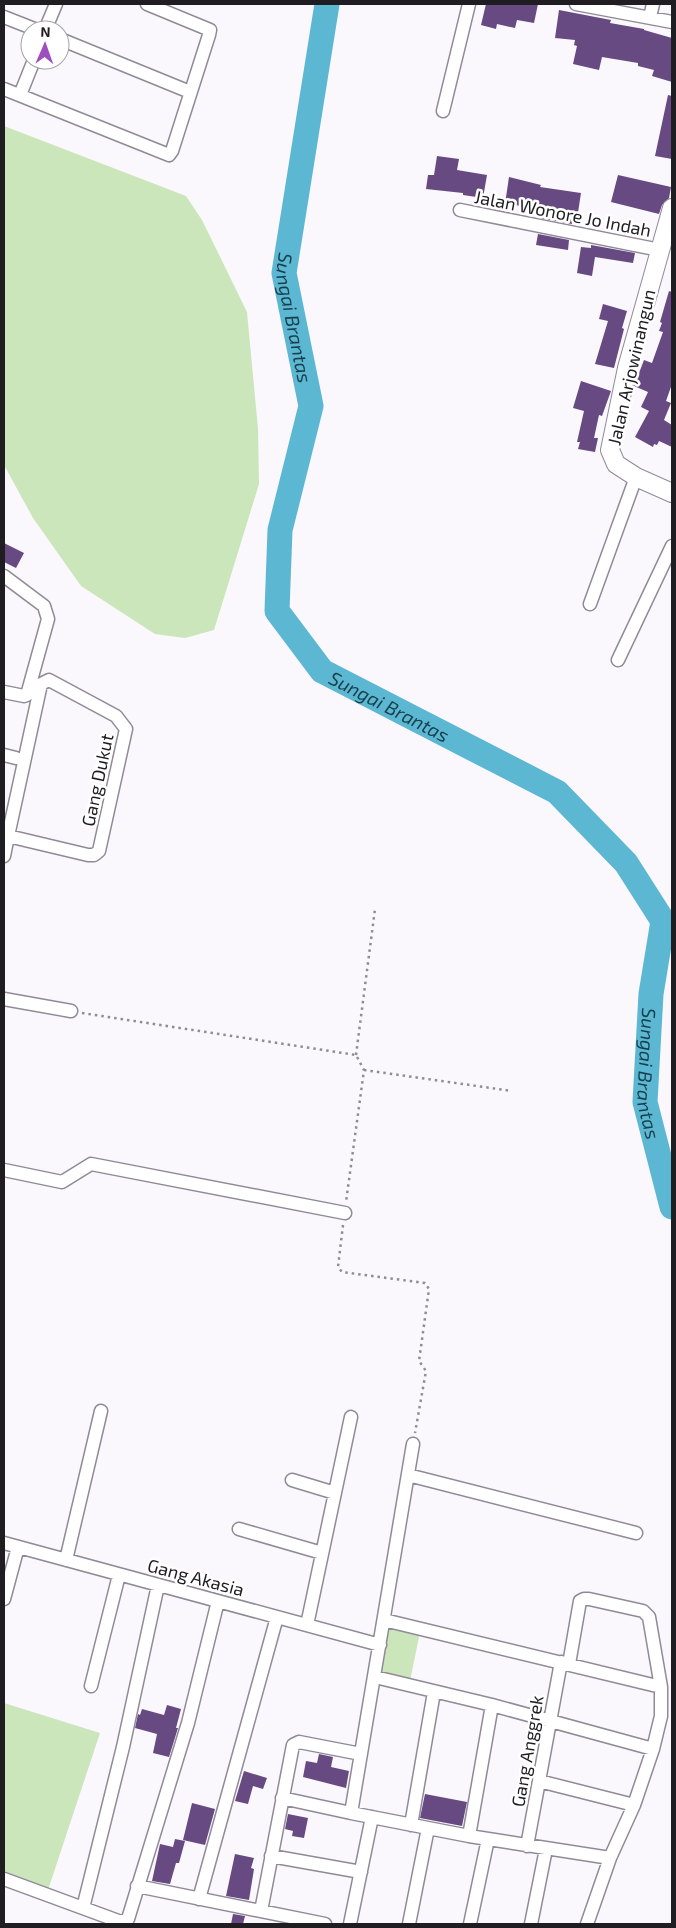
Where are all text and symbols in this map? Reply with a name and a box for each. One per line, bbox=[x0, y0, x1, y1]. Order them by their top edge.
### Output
north arrow bbox=[20, 20, 70, 70]
text: N bbox=[40, 23, 51, 40]
street label: Jalan Wonore Jo Indah bbox=[473, 185, 653, 241]
water label: Sungai Brantas bbox=[272, 251, 317, 385]
street label: Jalan Arjowinangun bbox=[602, 287, 660, 447]
water label: Sungai Brantas bbox=[326, 665, 453, 746]
street label: Gang Dukut bbox=[76, 732, 118, 828]
water label: Sungai Brantas bbox=[634, 1007, 666, 1141]
street label: Gang Akasia bbox=[145, 1554, 247, 1600]
street label: Gang Anggrek bbox=[506, 1694, 548, 1808]

